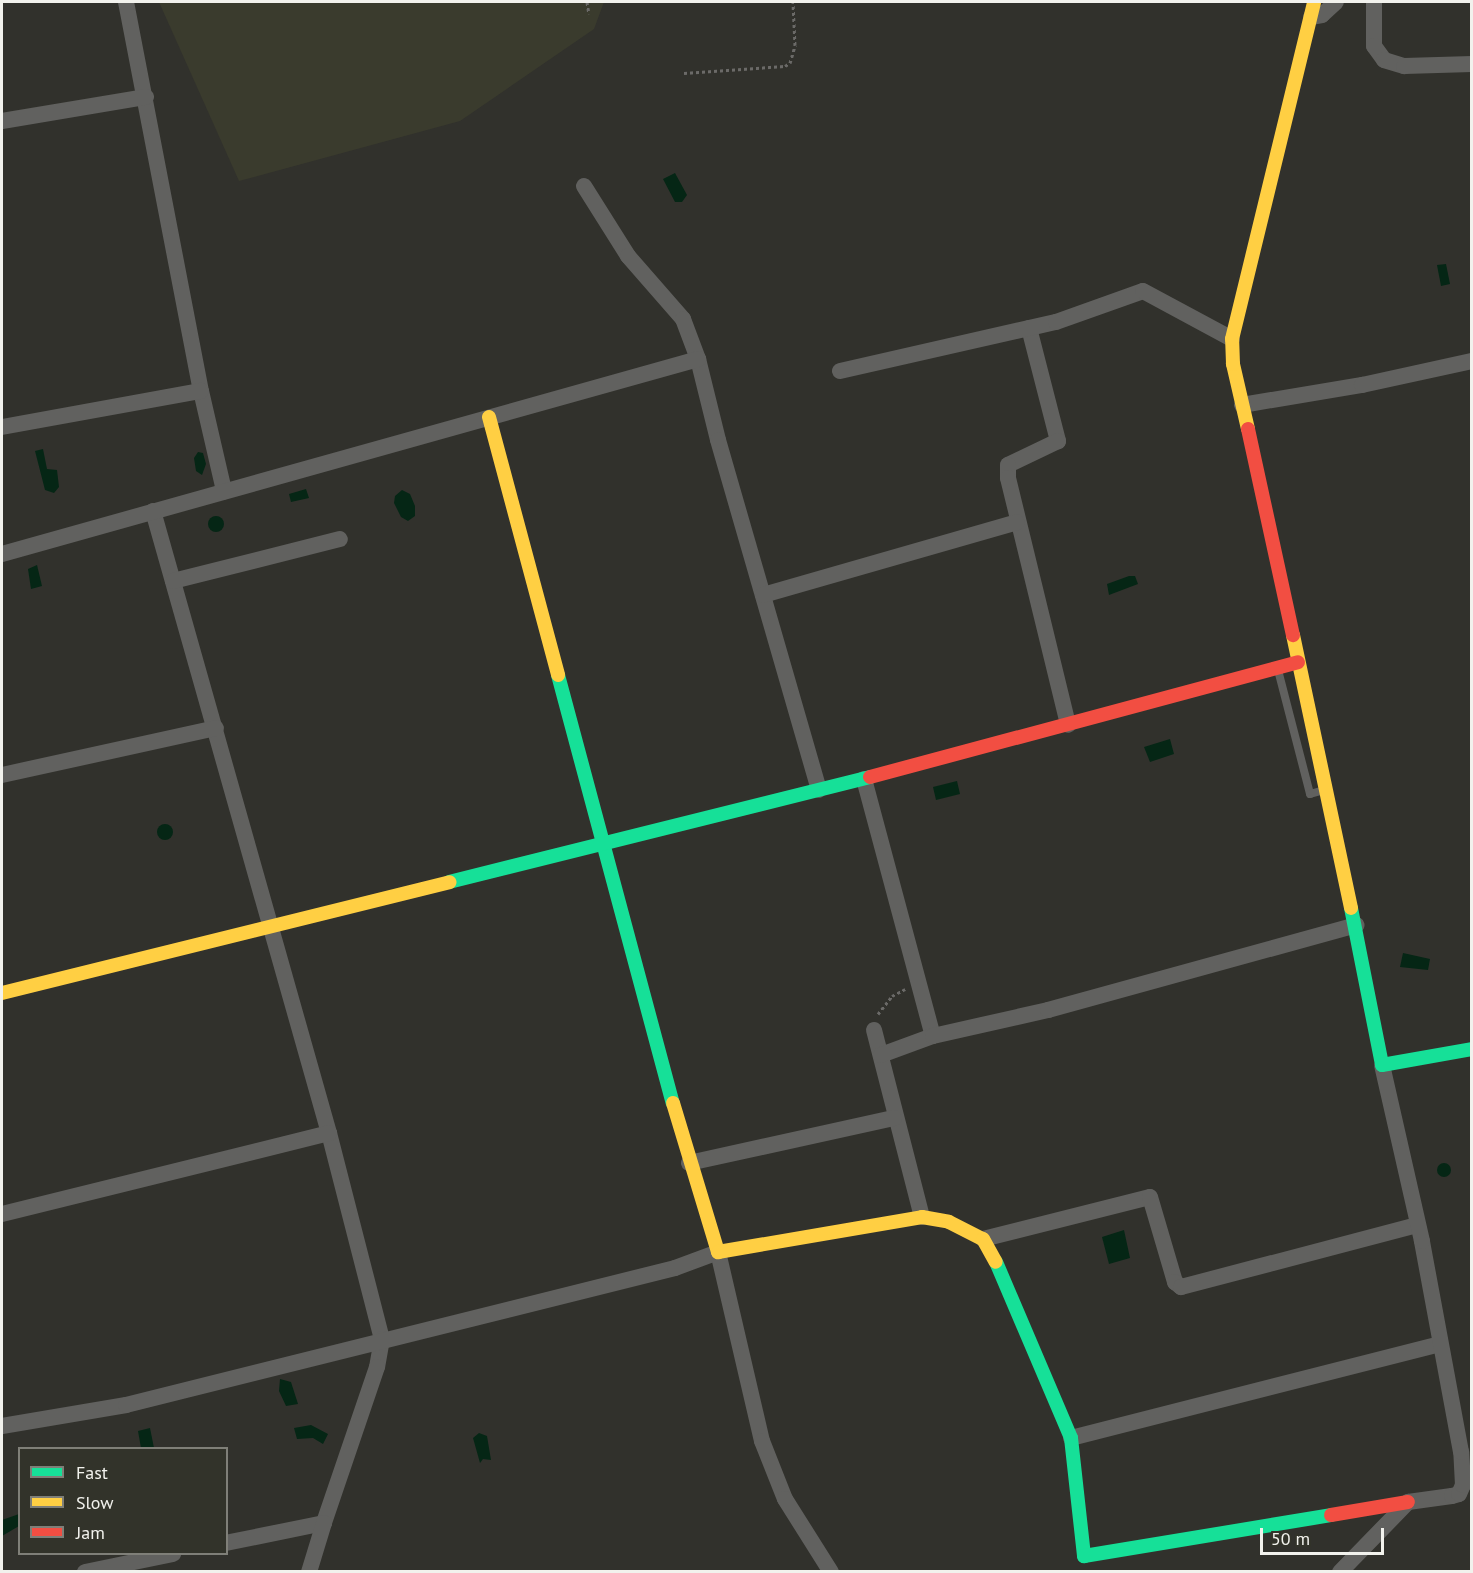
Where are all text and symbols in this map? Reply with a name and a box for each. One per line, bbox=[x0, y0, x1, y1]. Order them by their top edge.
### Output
legend bbox=[18, 1447, 228, 1555]
text: Fast bbox=[76, 1461, 108, 1484]
text: Slow bbox=[76, 1491, 114, 1514]
scale bar bbox=[1263, 1516, 1388, 1554]
text: Jam bbox=[76, 1521, 105, 1544]
text: 50 m bbox=[1271, 1527, 1310, 1550]

